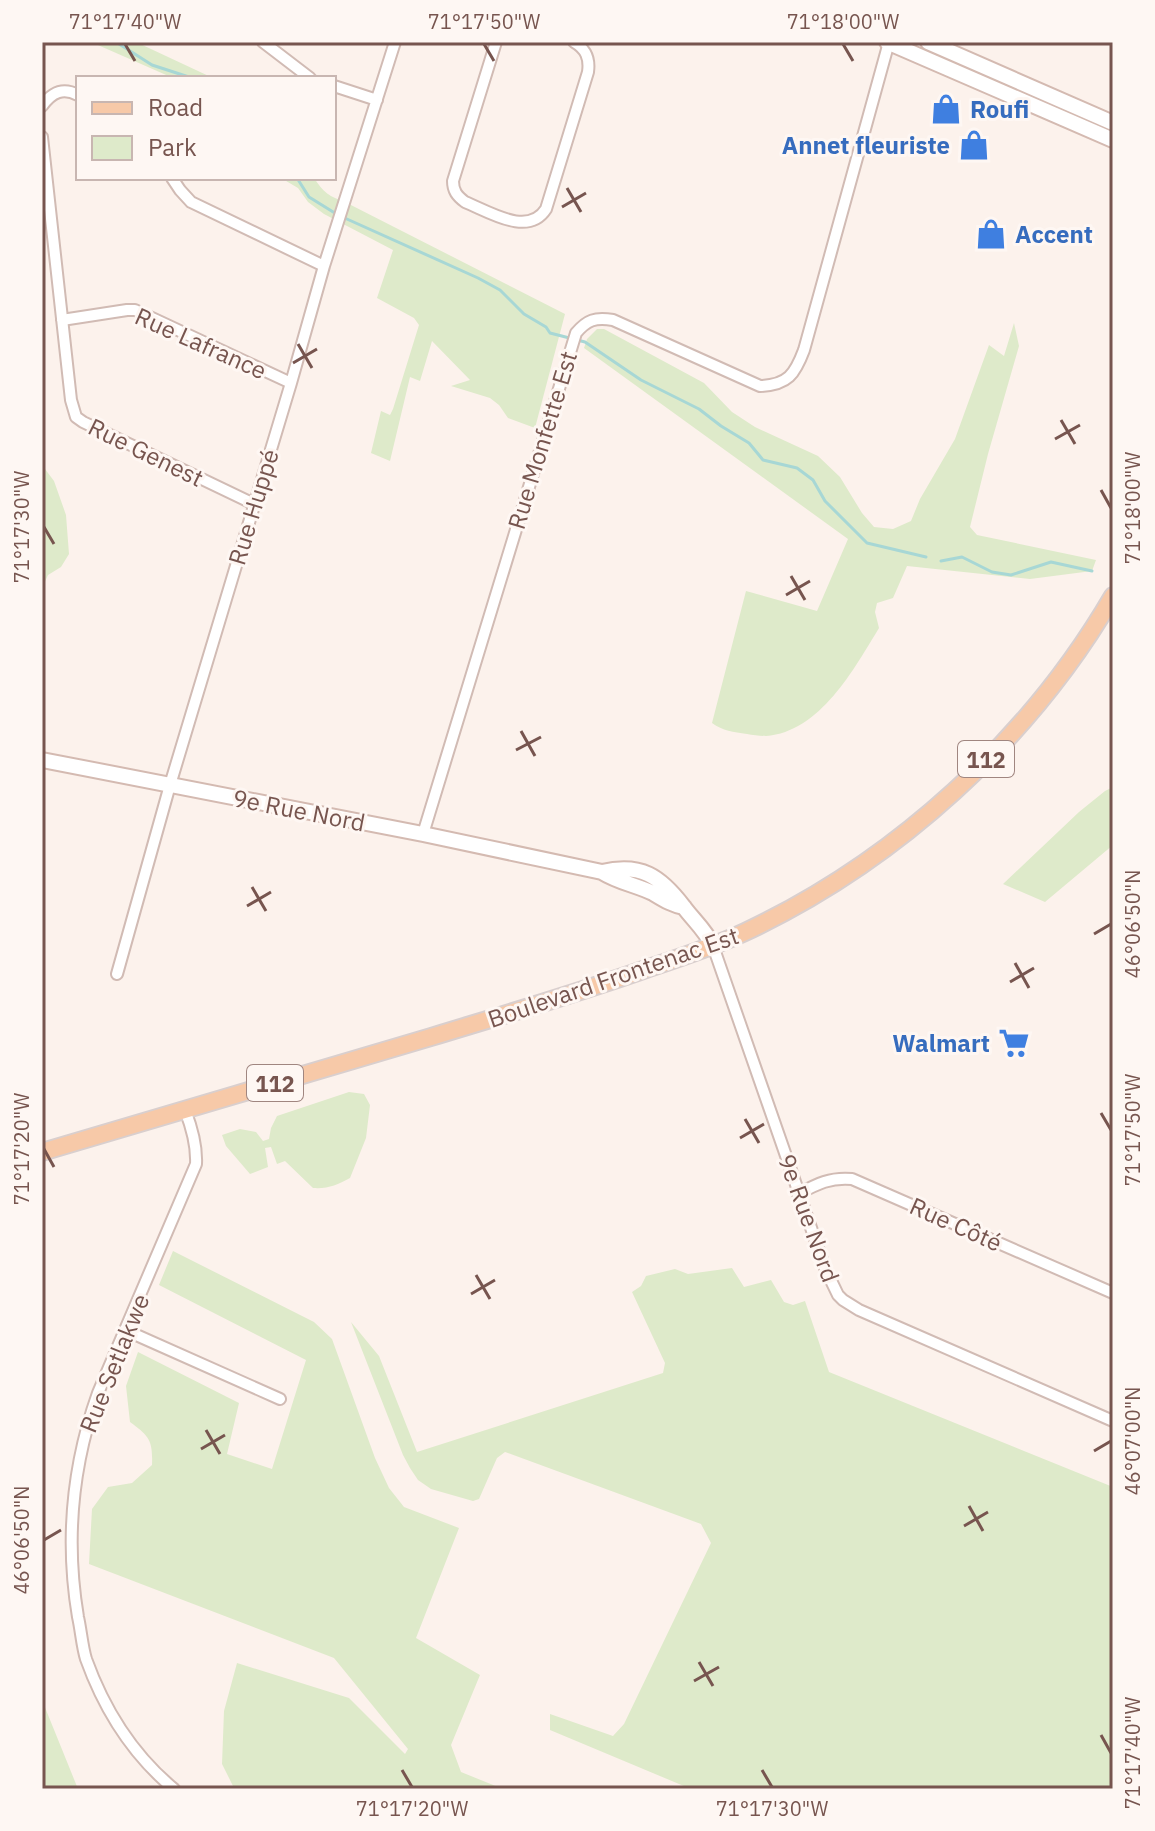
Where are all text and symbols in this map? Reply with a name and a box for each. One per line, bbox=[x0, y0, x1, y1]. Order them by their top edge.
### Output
text: 71°17'40"W bbox=[69, 8, 182, 35]
text: 71°17'50"W bbox=[428, 8, 541, 35]
text: 71°18'00"W bbox=[787, 8, 900, 35]
legend bbox=[76, 76, 336, 180]
text: Road bbox=[148, 91, 203, 123]
shop icon: Roufi bbox=[929, 92, 963, 126]
place label: Roufi bbox=[970, 93, 1029, 125]
shop icon: Annet fleuriste bbox=[957, 128, 991, 162]
place label: Annet fleuriste bbox=[782, 129, 950, 161]
text: Park bbox=[148, 131, 197, 163]
shop icon: Accent bbox=[974, 217, 1008, 251]
place label: Accent bbox=[1015, 218, 1093, 250]
street label: Rue Lafrance bbox=[130, 300, 272, 386]
street label: Rue Monfette Est bbox=[500, 347, 584, 533]
street label: Rue Genest bbox=[83, 410, 209, 494]
street label: Rue Huppé bbox=[220, 445, 286, 569]
text: 71°18'00"W bbox=[1119, 451, 1146, 564]
text: 71°17'30"W bbox=[8, 470, 35, 583]
road number: 112 bbox=[958, 741, 1014, 777]
street label: 9e Rue Nord bbox=[230, 782, 368, 838]
text: 46°06'50"N bbox=[1119, 870, 1146, 978]
street label: Boulevard Frontenac Est bbox=[483, 919, 743, 1035]
supermarket icon: Walmart bbox=[997, 1026, 1031, 1060]
place label: Walmart bbox=[892, 1027, 990, 1059]
road number: 112 bbox=[247, 1065, 303, 1101]
text: 71°17'50"W bbox=[1119, 1073, 1146, 1186]
text: 71°17'20"W bbox=[8, 1092, 35, 1205]
street label: 9e Rue Nord bbox=[771, 1150, 847, 1286]
street label: Rue Côté bbox=[905, 1190, 1007, 1258]
street label: Rue Setlakwe bbox=[72, 1289, 156, 1437]
text: 46°07'00"N bbox=[1119, 1387, 1146, 1495]
text: 46°06'50"N bbox=[8, 1486, 35, 1594]
text: 71°17'40"W bbox=[1119, 1696, 1146, 1809]
text: 71°17'20"W bbox=[356, 1795, 469, 1822]
text: 71°17'30"W bbox=[716, 1795, 829, 1822]

